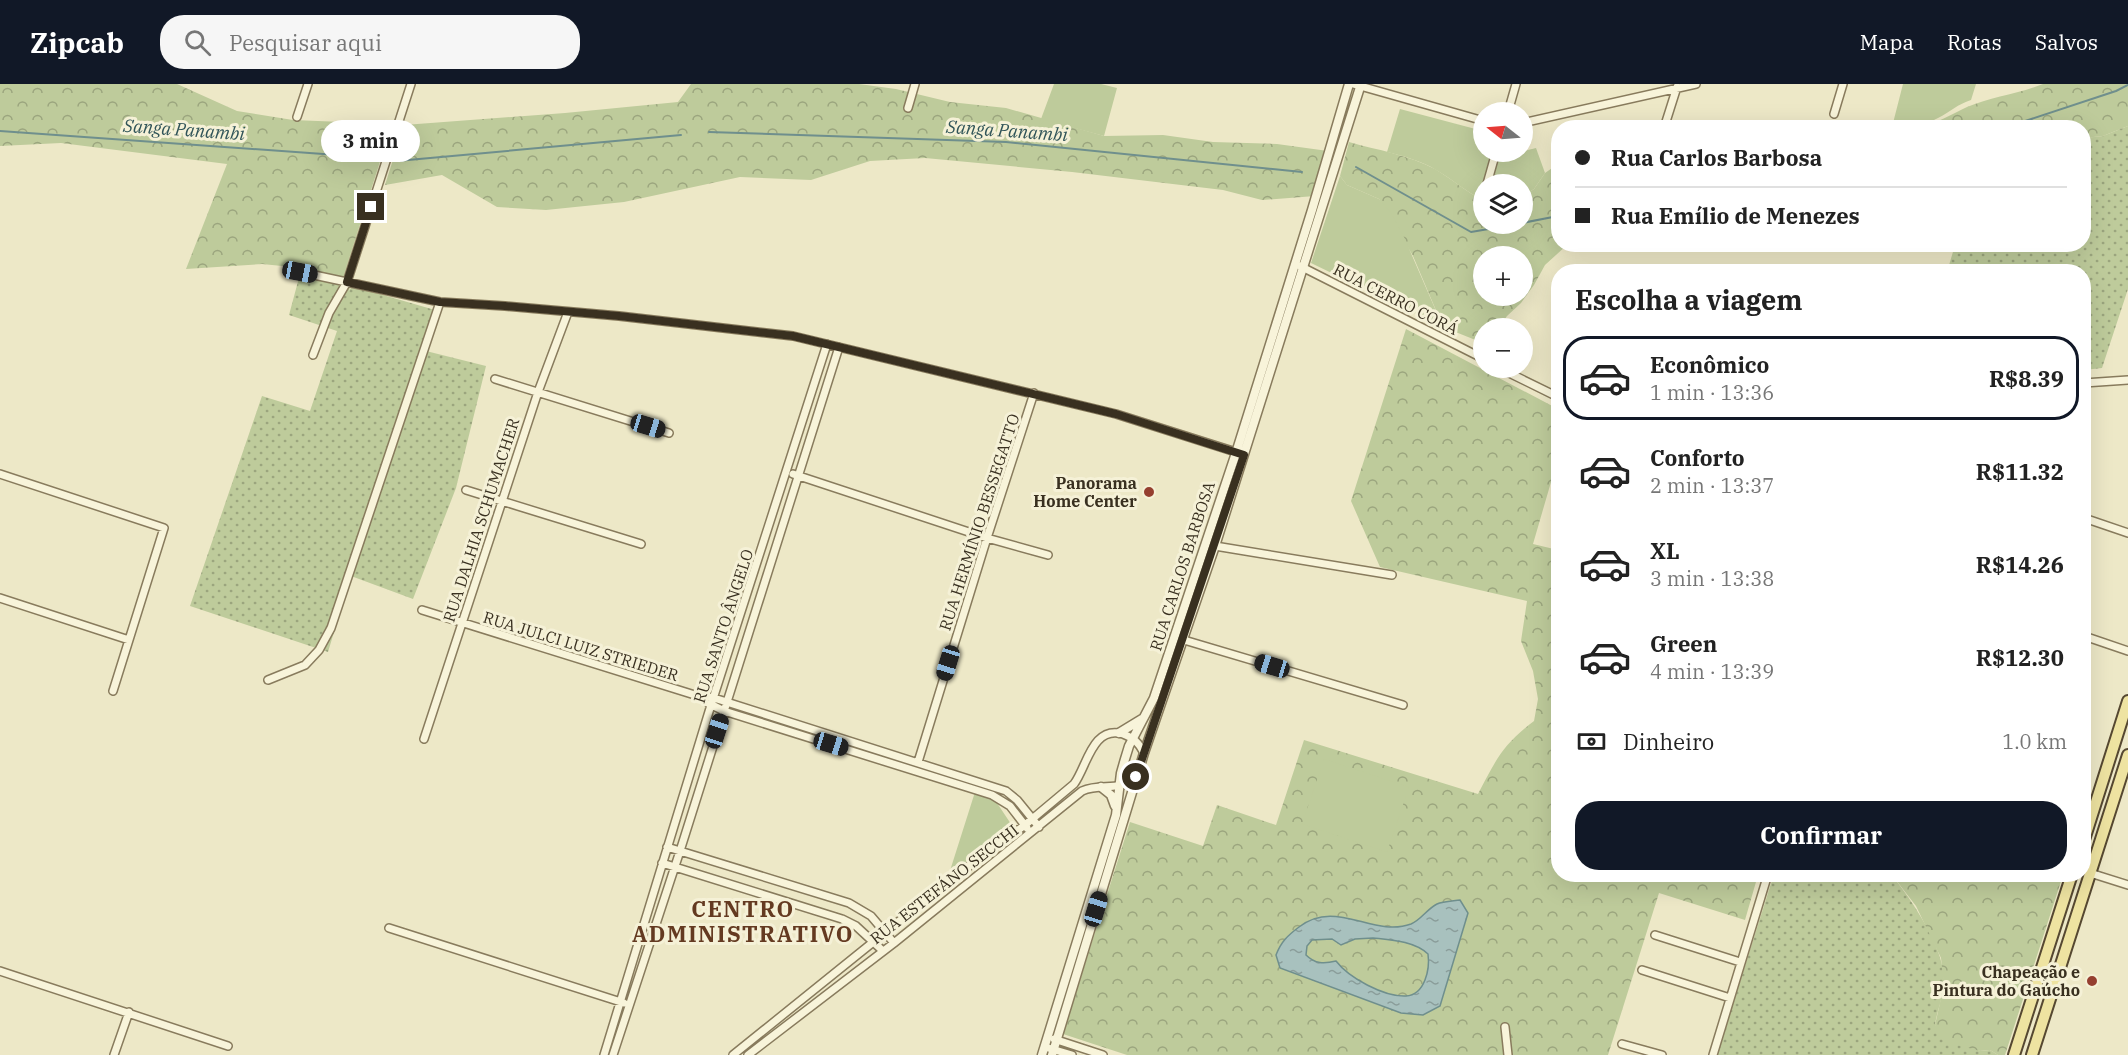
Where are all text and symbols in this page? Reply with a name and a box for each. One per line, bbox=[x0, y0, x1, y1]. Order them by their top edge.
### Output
search box bbox=[160, 15, 580, 69]
text: Zipcab bbox=[30, 24, 124, 61]
icon: search bbox=[181, 26, 214, 59]
text: Pesquisar aqui bbox=[229, 28, 382, 57]
text: Mapa bbox=[1860, 28, 1914, 56]
text: Rotas bbox=[1947, 28, 2002, 56]
text: Salvos bbox=[2035, 28, 2098, 56]
north arrow bbox=[1473, 102, 1533, 162]
map controls bbox=[1473, 102, 1533, 378]
water label: Sanga Panambi bbox=[121, 114, 246, 145]
water label: Sanga Panambi bbox=[944, 115, 1069, 146]
callout: 3 min bbox=[322, 120, 421, 162]
text: 3 min bbox=[343, 127, 399, 154]
text: Rua Carlos Barbosa bbox=[1611, 143, 1822, 172]
button: layers bbox=[1473, 174, 1533, 234]
route end bbox=[357, 193, 384, 220]
text: Rua Emílio de Menezes bbox=[1611, 201, 1860, 230]
button: + bbox=[1473, 246, 1533, 306]
street label: RUA CERRO CORÁ bbox=[1330, 258, 1462, 339]
car bbox=[281, 260, 319, 284]
text: Escolha a viagem bbox=[1575, 282, 1802, 317]
button: − bbox=[1473, 318, 1533, 378]
text: Econômico bbox=[1650, 350, 1769, 379]
icon: car bbox=[1578, 351, 1632, 405]
text: R$8.39 bbox=[1989, 364, 2064, 393]
text: 1 min · 13:36 bbox=[1650, 379, 1774, 406]
street label: RUA HERMÍNIO BESSEGATTO bbox=[933, 411, 1024, 633]
car bbox=[628, 412, 668, 440]
street label: RUA DALHIA SCHUMACHER bbox=[439, 415, 524, 625]
text: Conforto bbox=[1650, 443, 1745, 472]
icon: car bbox=[1578, 444, 1632, 498]
text: R$11.32 bbox=[1976, 457, 2064, 486]
text: 2 min · 13:37 bbox=[1650, 472, 1774, 499]
place label: Panorama Home Center bbox=[1033, 473, 1137, 511]
street label: RUA CARLOS BARBOSA bbox=[1145, 479, 1219, 653]
marker: Panorama Home Center bbox=[1142, 485, 1156, 499]
text: XL bbox=[1650, 536, 1680, 565]
icon: car bbox=[1578, 537, 1632, 591]
street label: RUA SANTO ÂNGELO bbox=[689, 546, 757, 706]
text: R$14.26 bbox=[1976, 550, 2064, 579]
text: 3 min · 13:38 bbox=[1650, 565, 1774, 592]
street label: RUA JULCI LUIZ STRIEDER bbox=[481, 607, 681, 685]
text: Green bbox=[1650, 629, 1717, 658]
icon: car bbox=[1578, 630, 1632, 684]
car bbox=[934, 643, 962, 683]
text: R$12.30 bbox=[1976, 643, 2064, 672]
car bbox=[1252, 652, 1292, 680]
text: 4 min · 13:39 bbox=[1650, 658, 1774, 685]
car bbox=[703, 711, 731, 751]
icon: cash bbox=[1575, 725, 1608, 758]
text: Dinheiro bbox=[1623, 727, 1714, 756]
text: 1.0 km bbox=[2002, 728, 2067, 755]
car bbox=[811, 730, 851, 758]
route start bbox=[1122, 763, 1149, 790]
button: Confirmar bbox=[1575, 801, 2067, 870]
street label: RUA ESTEFÁNO SECCHI bbox=[865, 819, 1022, 948]
car bbox=[1082, 889, 1110, 929]
district label: CENTRO ADMINISTRATIVO bbox=[632, 894, 854, 948]
place label: Chapeação e Pintura do Gaúcho bbox=[1933, 962, 2080, 1000]
marker: Chapeação e Pintura do Gaúcho bbox=[2085, 974, 2099, 988]

